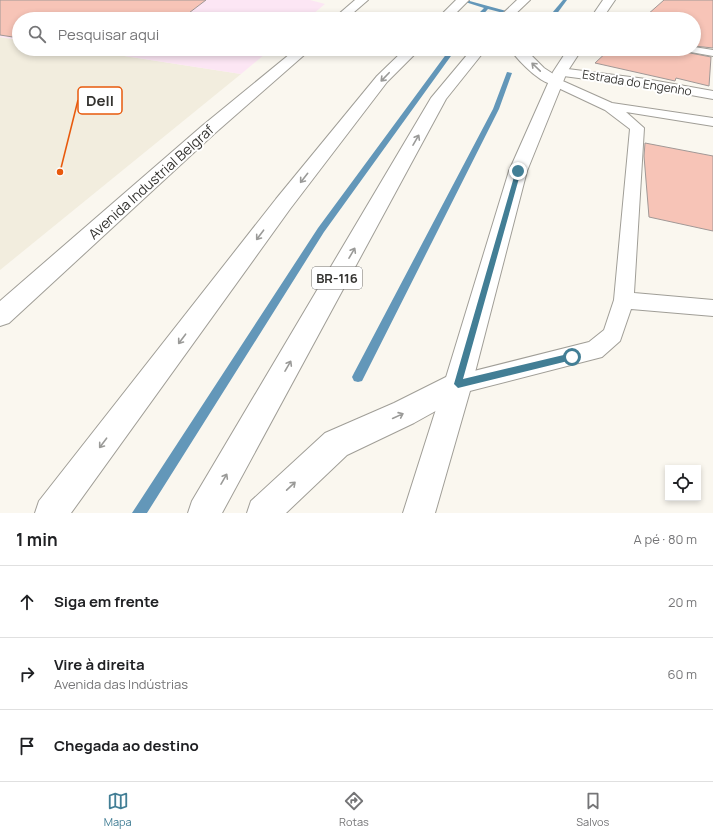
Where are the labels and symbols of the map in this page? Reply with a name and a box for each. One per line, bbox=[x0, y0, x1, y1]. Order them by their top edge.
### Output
one-way arrow bbox=[531, 62, 541, 72]
street label: Estrada do Engenho bbox=[581, 65, 693, 100]
one-way arrow bbox=[380, 72, 390, 82]
callout: Dell bbox=[78, 87, 122, 114]
text: Dell bbox=[86, 90, 114, 111]
street label: Avenida Industrial Belgraf bbox=[84, 120, 217, 243]
one-way arrow bbox=[412, 134, 420, 146]
route end bbox=[509, 162, 527, 180]
one-way arrow bbox=[299, 173, 308, 183]
one-way arrow bbox=[255, 229, 264, 240]
one-way arrow bbox=[348, 247, 356, 259]
road number: BR-116 bbox=[312, 267, 362, 289]
one-way arrow bbox=[177, 333, 186, 344]
route start bbox=[563, 348, 581, 366]
one-way arrow bbox=[284, 360, 292, 372]
one-way arrow bbox=[392, 412, 404, 419]
one-way arrow bbox=[99, 437, 108, 448]
one-way arrow bbox=[220, 473, 228, 485]
one-way arrow bbox=[286, 482, 296, 491]

